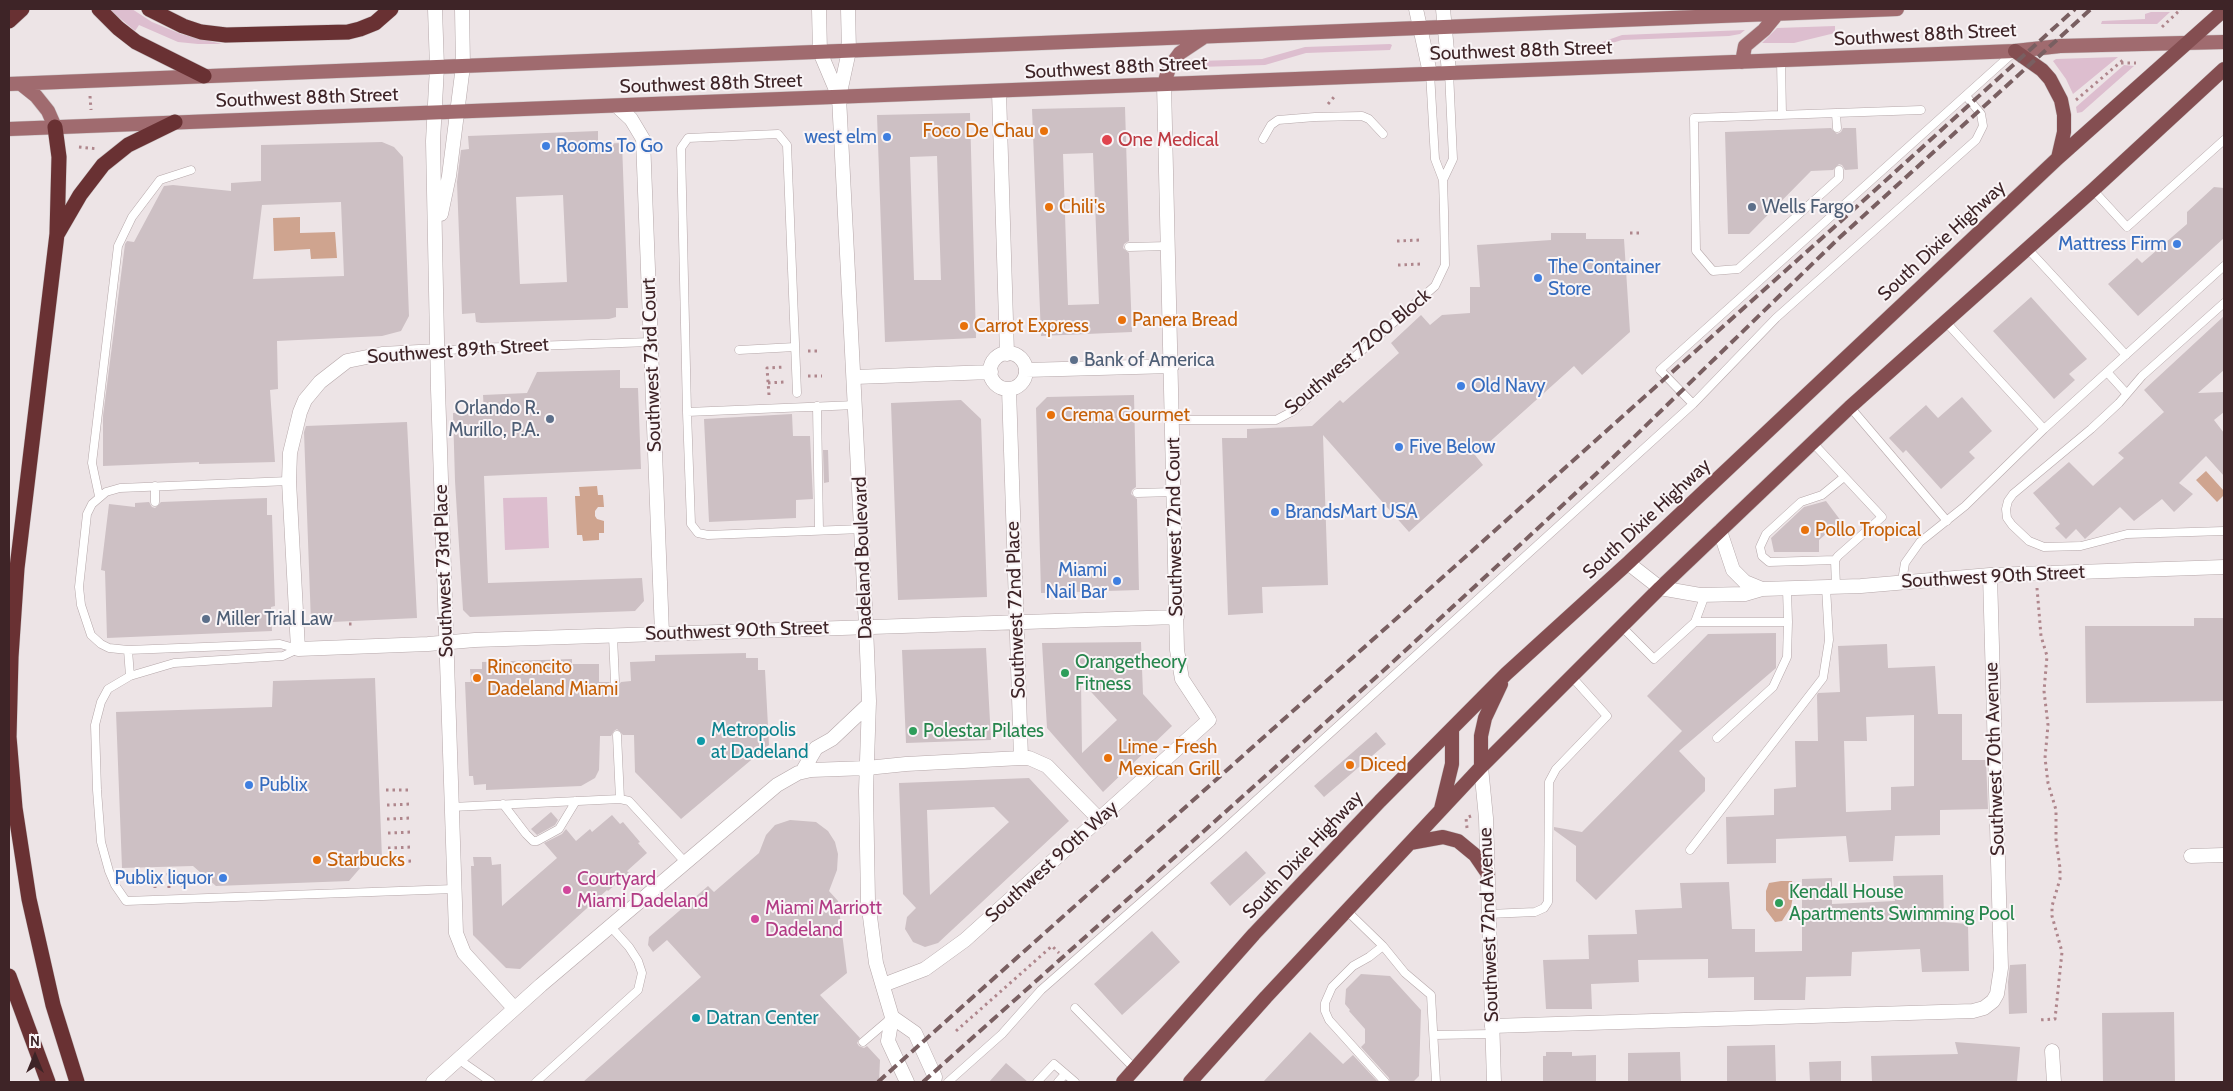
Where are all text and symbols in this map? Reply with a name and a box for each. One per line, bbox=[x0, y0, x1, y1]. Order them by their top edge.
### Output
street label: Southwest 88th Street bbox=[1833, 19, 2017, 51]
street label: Southwest 88th Street bbox=[1429, 36, 1613, 66]
street label: Southwest 88th Street bbox=[1024, 52, 1208, 84]
street label: Southwest 88th Street bbox=[619, 69, 803, 99]
street label: Southwest 88th Street bbox=[215, 83, 399, 113]
place label: Foco De Chau bbox=[922, 120, 1034, 142]
marker: Foco De Chau bbox=[1038, 125, 1050, 137]
place label: west elm bbox=[804, 126, 877, 148]
place label: One Medical bbox=[1118, 129, 1219, 151]
marker: west elm bbox=[881, 131, 893, 143]
marker: One Medical bbox=[1100, 133, 1114, 147]
place label: Rooms To Go bbox=[556, 135, 663, 157]
marker: Rooms To Go bbox=[540, 140, 552, 152]
street label: South Dixie Highway bbox=[1873, 176, 2011, 306]
place label: Chili's bbox=[1059, 196, 1105, 218]
place label: Wells Fargo bbox=[1762, 196, 1854, 218]
marker: Chili's bbox=[1043, 201, 1055, 213]
marker: Wells Fargo bbox=[1746, 201, 1758, 213]
place label: Mattress Firm bbox=[2058, 233, 2167, 255]
marker: Mattress Firm bbox=[2171, 238, 2183, 250]
place label: The Container Store bbox=[1548, 256, 1661, 300]
marker: The Container Store bbox=[1532, 272, 1544, 284]
street label: Southwest 73rd Court bbox=[638, 277, 666, 453]
street label: Southwest 7200 Block bbox=[1280, 284, 1436, 420]
place label: Panera Bread bbox=[1132, 309, 1238, 331]
marker: Panera Bread bbox=[1116, 314, 1128, 326]
place label: Carrot Express bbox=[974, 315, 1089, 337]
marker: Carrot Express bbox=[958, 320, 970, 332]
street label: Southwest 89th Street bbox=[366, 333, 550, 369]
place label: Bank of America bbox=[1084, 349, 1215, 371]
marker: Bank of America bbox=[1068, 354, 1080, 366]
place label: Old Navy bbox=[1471, 375, 1546, 397]
marker: Old Navy bbox=[1455, 380, 1467, 392]
place label: Orlando R. Murillo, P.A. bbox=[448, 397, 540, 441]
place label: Crema Gourmet bbox=[1061, 404, 1190, 426]
marker: Crema Gourmet bbox=[1045, 409, 1057, 421]
marker: Orlando R. Murillo, P.A. bbox=[544, 413, 556, 425]
place label: Five Below bbox=[1409, 436, 1496, 458]
street label: Southwest 72nd Court bbox=[1162, 437, 1188, 617]
marker: Five Below bbox=[1393, 441, 1405, 453]
street label: South Dixie Highway bbox=[1578, 454, 1716, 584]
street label: Dadeland Boulevard bbox=[849, 476, 877, 640]
street label: Southwest 73rd Place bbox=[430, 484, 458, 658]
place label: BrandsMart USA bbox=[1285, 501, 1418, 523]
marker: BrandsMart USA bbox=[1269, 506, 1281, 518]
place label: Pollo Tropical bbox=[1815, 519, 1921, 541]
street label: Southwest 72nd Place bbox=[1002, 521, 1030, 699]
marker: Pollo Tropical bbox=[1799, 524, 1811, 536]
place label: Miami Nail Bar bbox=[1045, 559, 1107, 603]
street label: Southwest 90th Street bbox=[1901, 561, 2085, 593]
marker: Miami Nail Bar bbox=[1111, 575, 1123, 587]
place label: Miller Trial Law bbox=[216, 608, 333, 630]
marker: Miller Trial Law bbox=[200, 613, 212, 625]
street label: Southwest 90th Street bbox=[645, 616, 829, 646]
place label: Orangetheory Fitness bbox=[1075, 651, 1187, 695]
place label: Rinconcito Dadeland Miami bbox=[487, 656, 618, 700]
street label: Southwest 70th Avenue bbox=[1980, 662, 2010, 856]
marker: Orangetheory Fitness bbox=[1059, 667, 1071, 679]
marker: Rinconcito Dadeland Miami bbox=[471, 672, 483, 684]
place label: Metropolis at Dadeland bbox=[711, 719, 808, 763]
place label: Polestar Pilates bbox=[923, 720, 1044, 742]
marker: Polestar Pilates bbox=[907, 725, 919, 737]
marker: Metropolis at Dadeland bbox=[695, 735, 707, 747]
place label: Lime - Fresh Mexican Grill bbox=[1118, 736, 1220, 780]
marker: Lime - Fresh Mexican Grill bbox=[1102, 752, 1114, 764]
place label: Diced bbox=[1360, 754, 1406, 776]
marker: Diced bbox=[1344, 759, 1356, 771]
place label: Publix bbox=[259, 774, 308, 796]
marker: Publix bbox=[243, 779, 255, 791]
street label: South Dixie Highway bbox=[1238, 786, 1368, 924]
street label: Southwest 90th Way bbox=[981, 796, 1123, 928]
street label: Southwest 72nd Avenue bbox=[1474, 827, 1504, 1023]
place label: Starbucks bbox=[327, 849, 405, 871]
marker: Starbucks bbox=[311, 854, 323, 866]
place label: Publix liquor bbox=[114, 867, 213, 889]
place label: Courtyard Miami Dadeland bbox=[577, 868, 708, 912]
marker: Publix liquor bbox=[217, 872, 229, 884]
place label: Kendall House Apartments Swimming Pool bbox=[1789, 881, 2015, 925]
marker: Courtyard Miami Dadeland bbox=[561, 884, 573, 896]
place label: Miami Marriott Dadeland bbox=[765, 897, 882, 941]
marker: Kendall House Apartments Swimming Pool bbox=[1773, 897, 1785, 909]
marker: Miami Marriott Dadeland bbox=[749, 913, 761, 925]
place label: Datran Center bbox=[706, 1007, 819, 1029]
marker: Datran Center bbox=[690, 1012, 702, 1024]
north arrow bbox=[10, 1031, 60, 1081]
text: N bbox=[30, 1032, 40, 1050]

